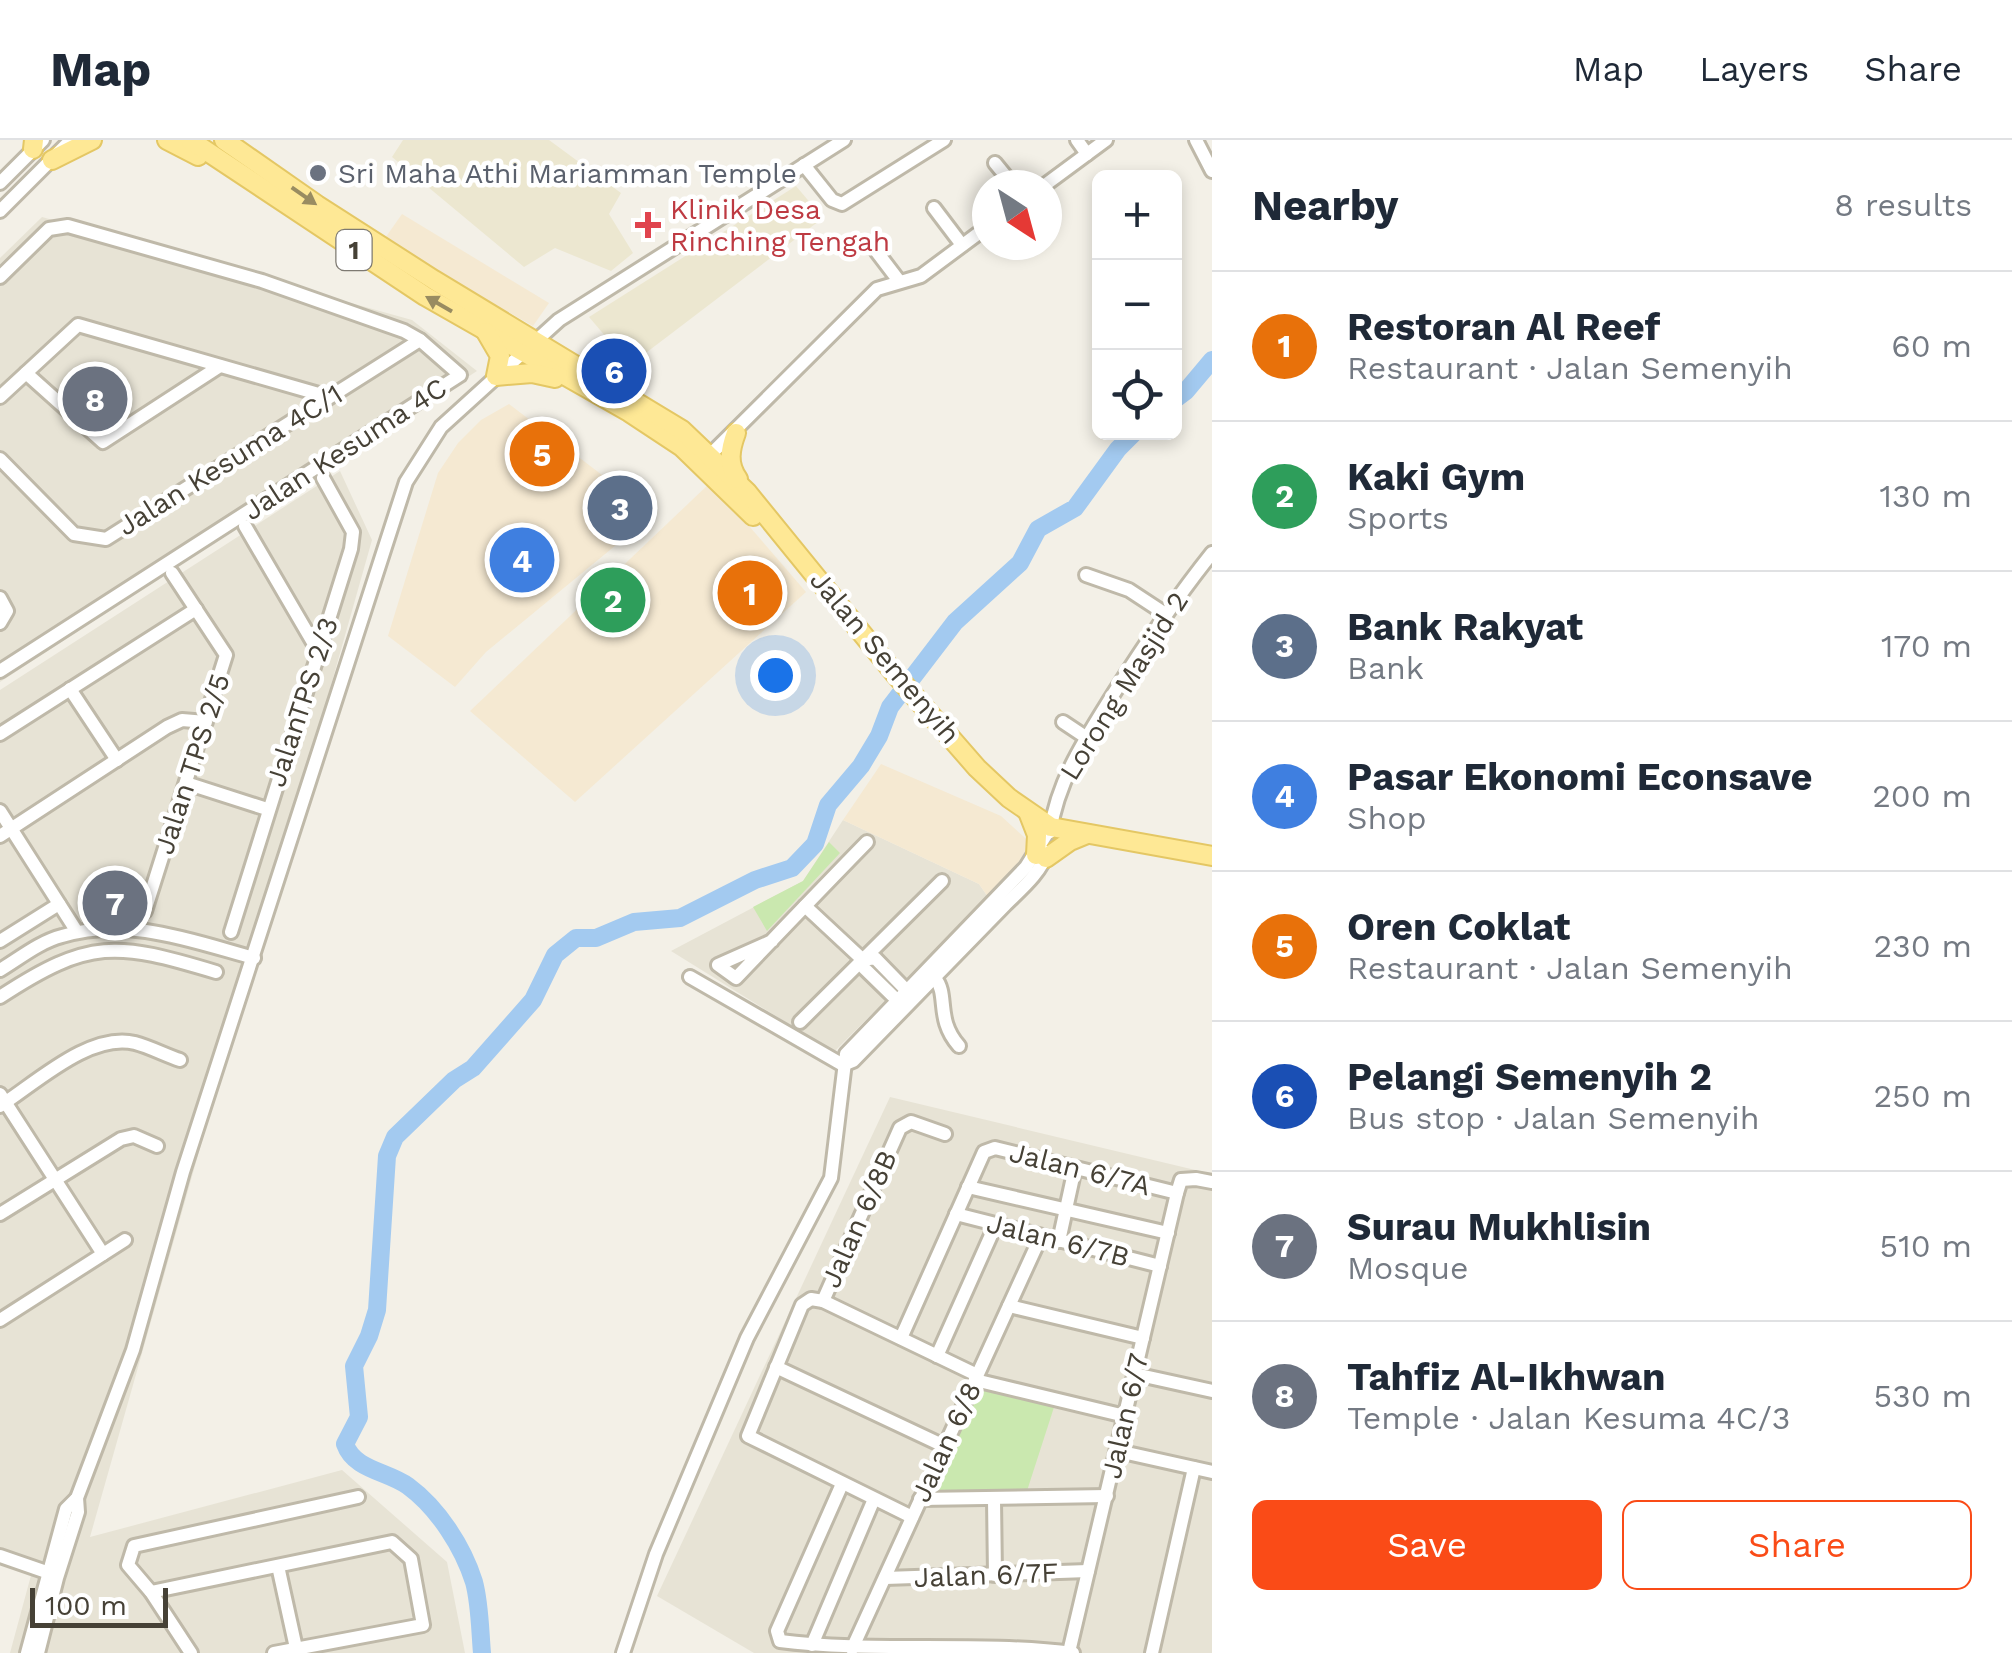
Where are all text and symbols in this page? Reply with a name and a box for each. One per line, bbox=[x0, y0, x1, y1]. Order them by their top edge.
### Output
text: Map bbox=[50, 41, 151, 98]
text: Map bbox=[1573, 48, 1644, 90]
text: Layers bbox=[1699, 48, 1809, 90]
text: Share bbox=[1864, 48, 1962, 90]
place label: Sri Maha Athi Mariamman Temple bbox=[338, 157, 797, 190]
marker: Sri Maha Athi Mariamman Temple bbox=[307, 162, 329, 184]
north arrow bbox=[972, 170, 1062, 260]
map controls bbox=[1092, 170, 1182, 440]
button: + bbox=[1092, 170, 1182, 260]
text: Nearby bbox=[1252, 181, 1399, 230]
one-way arrow bbox=[290, 186, 317, 205]
text: 8 results bbox=[1834, 186, 1972, 224]
place label: Klinik Desa Rinching Tengah bbox=[670, 193, 890, 258]
marker: Klinik Desa Rinching Tengah bbox=[635, 212, 661, 238]
road number: 1 bbox=[336, 230, 372, 270]
button: − bbox=[1092, 260, 1182, 350]
one-way arrow bbox=[425, 295, 453, 313]
text: Restoran Al Reef bbox=[1347, 305, 1660, 349]
text: 1 bbox=[1278, 327, 1291, 365]
text: 60 m bbox=[1891, 327, 1972, 365]
pin: 6 bbox=[582, 334, 646, 408]
text: Restaurant · Jalan Semenyih bbox=[1347, 349, 1793, 387]
button: locate bbox=[1092, 350, 1182, 440]
pin: 8 bbox=[62, 362, 128, 436]
street label: Jalan Kesuma 4C bbox=[237, 371, 453, 527]
street label: Jalan Kesuma 4C/1 bbox=[112, 377, 348, 543]
pin: 5 bbox=[510, 416, 574, 492]
text: Kaki Gym bbox=[1347, 455, 1525, 499]
pin: 3 bbox=[588, 470, 652, 546]
text: 2 bbox=[1275, 477, 1294, 515]
text: 130 m bbox=[1880, 477, 1972, 515]
text: Sports bbox=[1347, 499, 1449, 537]
pin: 4 bbox=[490, 522, 554, 598]
pin: 1 bbox=[718, 556, 782, 630]
pin: 2 bbox=[580, 562, 646, 638]
street label: Jalan Semenyih bbox=[803, 564, 967, 750]
street label: Lorong Masjid 2 bbox=[1053, 586, 1195, 786]
text: Bank Rakyat bbox=[1347, 605, 1583, 649]
street label: JalanTPS 2/3 bbox=[259, 613, 345, 791]
text: 3 bbox=[1275, 627, 1294, 665]
text: 170 m bbox=[1881, 627, 1972, 665]
text: Bank bbox=[1347, 649, 1424, 687]
your location bbox=[750, 650, 801, 701]
street label: Jalan TPS 2/5 bbox=[147, 669, 237, 859]
text: Pasar Ekonomi Econsave bbox=[1347, 755, 1813, 799]
text: 4 bbox=[1274, 777, 1295, 815]
text: 200 m bbox=[1872, 777, 1972, 815]
text: Shop bbox=[1347, 799, 1427, 837]
pin: 7 bbox=[82, 866, 148, 940]
text: Oren Coklat bbox=[1347, 905, 1570, 949]
text: 5 bbox=[1275, 927, 1294, 965]
text: 230 m bbox=[1873, 927, 1972, 965]
text: Restaurant · Jalan Semenyih bbox=[1347, 949, 1793, 987]
text: Pelangi Semenyih 2 bbox=[1347, 1055, 1712, 1099]
text: 6 bbox=[1275, 1077, 1294, 1115]
text: 250 m bbox=[1873, 1077, 1972, 1115]
text: Bus stop · Jalan Semenyih bbox=[1347, 1099, 1760, 1137]
street label: Jalan 6/7A bbox=[1006, 1136, 1154, 1202]
street label: Jalan 6/8B bbox=[814, 1145, 904, 1293]
text: Surau Mukhlisin bbox=[1347, 1205, 1651, 1249]
street label: Jalan 6/7B bbox=[983, 1206, 1133, 1274]
text: 7 bbox=[1275, 1227, 1294, 1265]
text: 510 m bbox=[1880, 1227, 1972, 1265]
text: Mosque bbox=[1347, 1249, 1468, 1287]
street label: Jalan 6/7 bbox=[1095, 1350, 1155, 1482]
text: Tahfiz Al-Ikhwan bbox=[1347, 1355, 1666, 1399]
street label: Jalan 6/8 bbox=[904, 1377, 988, 1507]
text: 8 bbox=[1274, 1377, 1295, 1415]
text: 530 m bbox=[1873, 1377, 1972, 1415]
text: Temple · Jalan Kesuma 4C/3 bbox=[1347, 1399, 1790, 1437]
button: Save bbox=[1252, 1500, 1602, 1590]
button: Share bbox=[1622, 1500, 1972, 1590]
street label: Jalan 6/7F bbox=[913, 1556, 1059, 1594]
scale bar bbox=[30, 1583, 168, 1628]
text: 100 m bbox=[45, 1589, 127, 1622]

